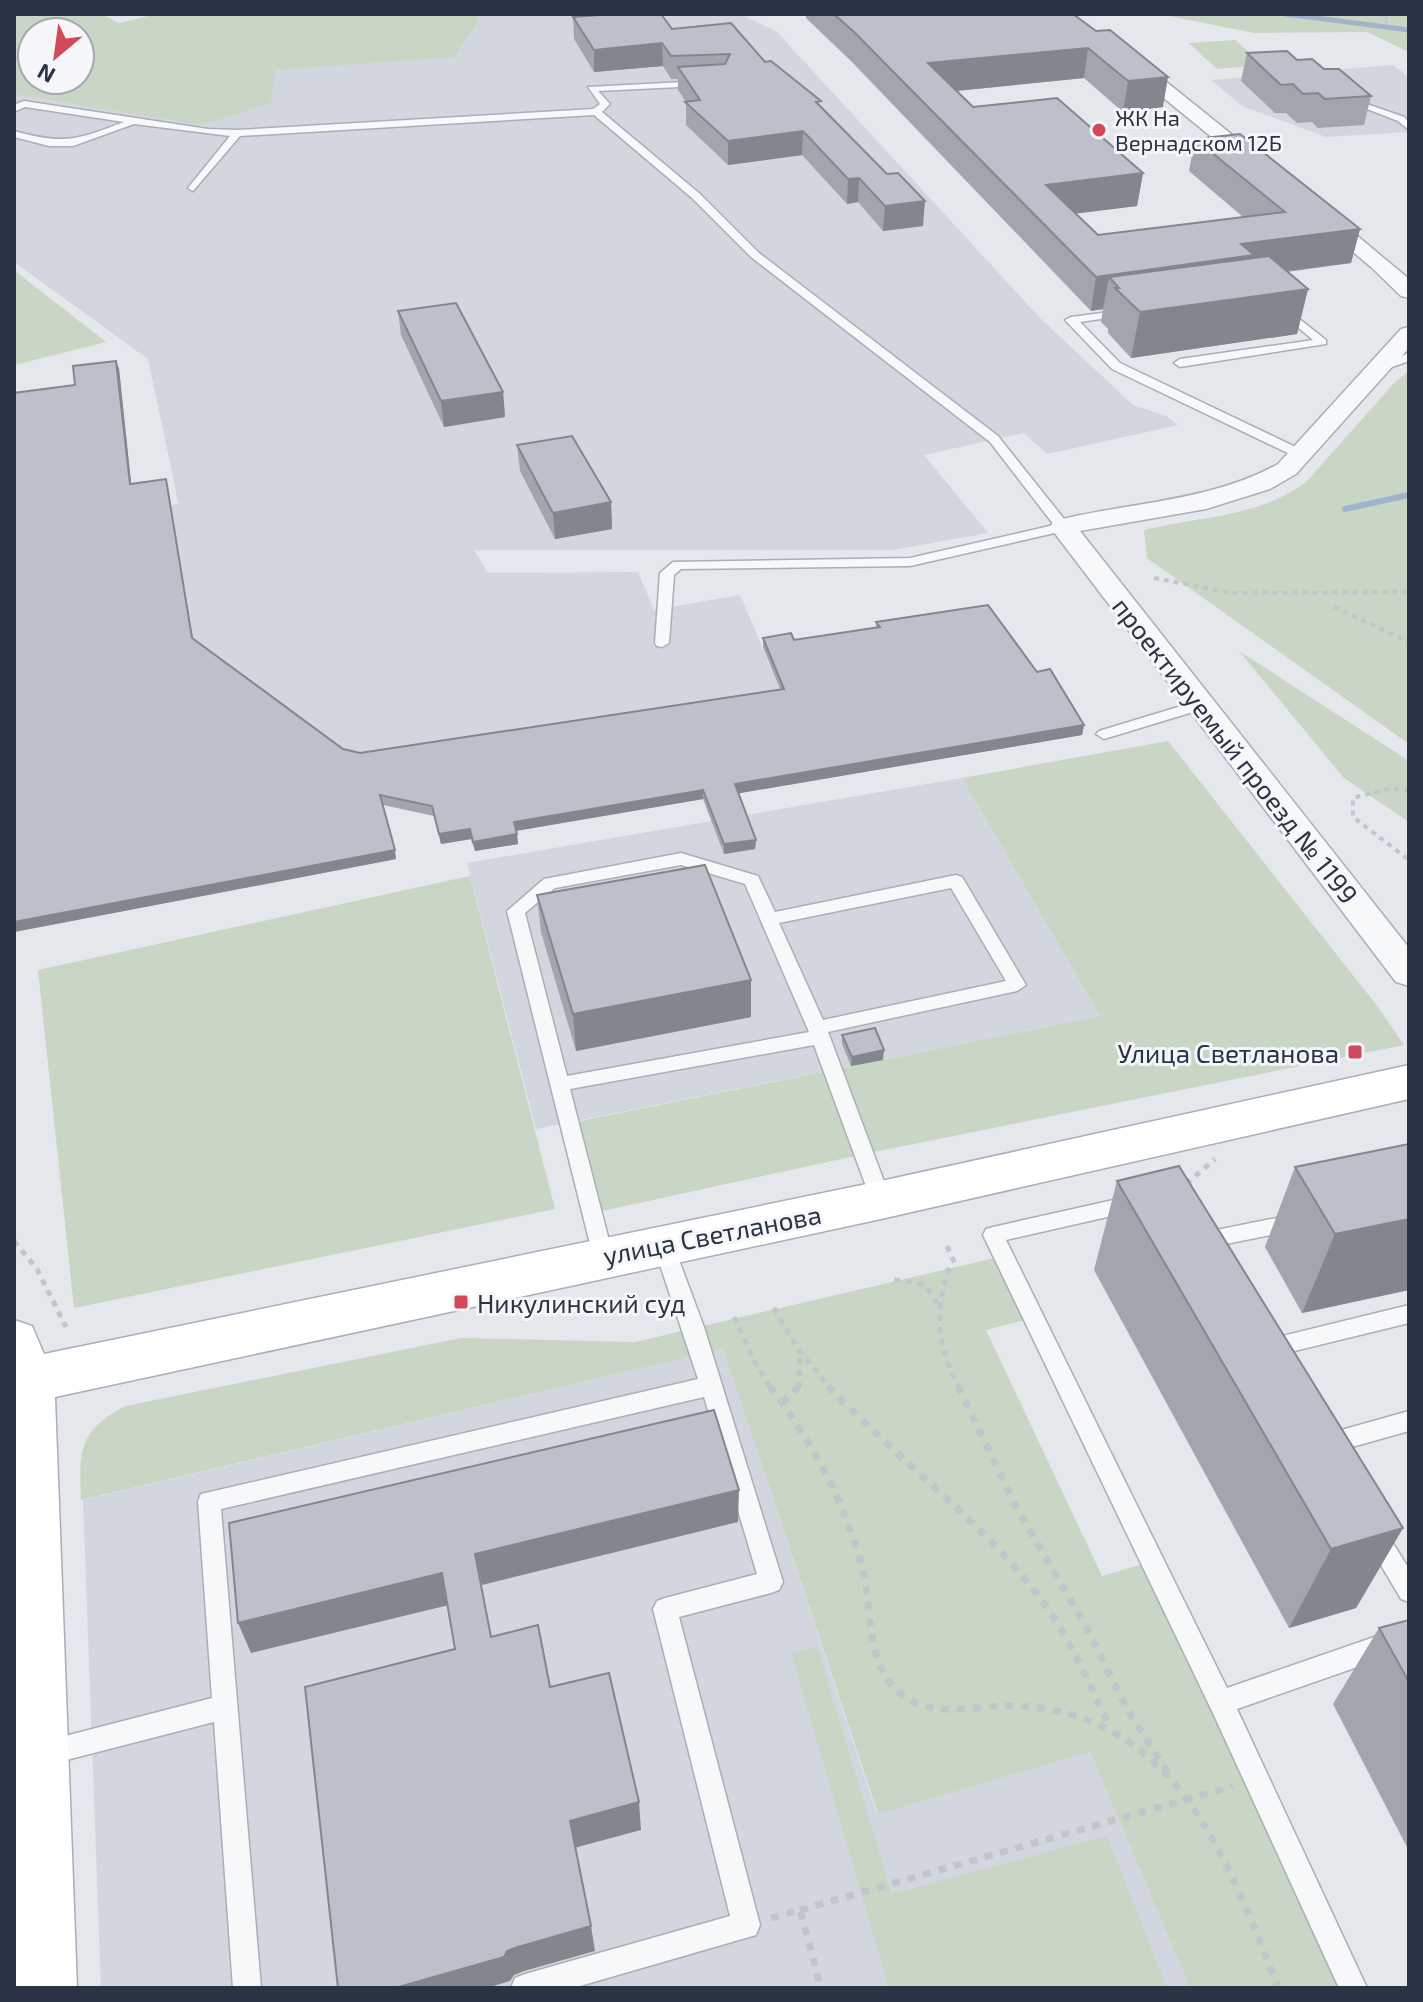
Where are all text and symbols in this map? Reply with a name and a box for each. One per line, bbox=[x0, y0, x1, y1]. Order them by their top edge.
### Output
north arrow bbox=[16, 16, 96, 96]
text: N bbox=[33, 59, 59, 90]
place label: ЖК На Вернадском 12Б bbox=[1115, 104, 1282, 155]
marker: ЖК На Вернадском 12Б bbox=[1090, 121, 1108, 139]
street label: проектируемый проезд № 1199 bbox=[1106, 591, 1365, 910]
place label: Улица Светланова bbox=[1118, 1037, 1339, 1068]
marker: Улица Светланова bbox=[1346, 1043, 1364, 1061]
street label: улица Светланова bbox=[600, 1198, 824, 1271]
place label: Никулинский суд bbox=[477, 1287, 685, 1319]
marker: Никулинский суд bbox=[452, 1293, 470, 1311]

